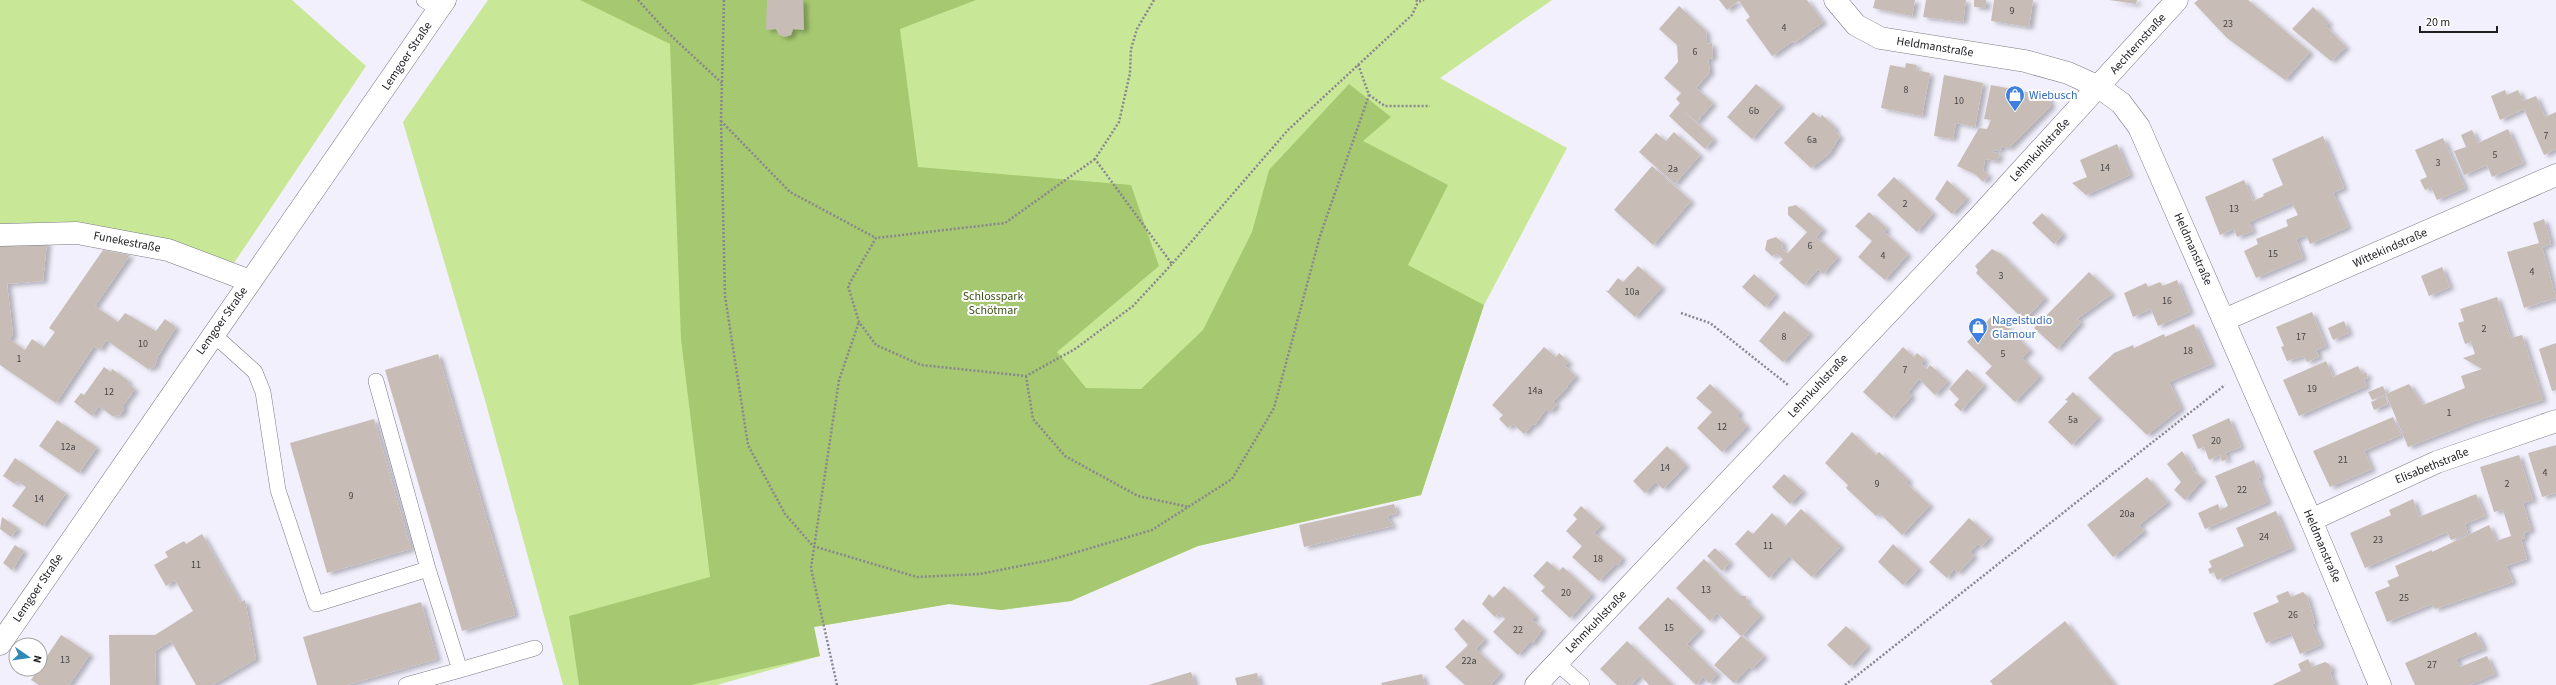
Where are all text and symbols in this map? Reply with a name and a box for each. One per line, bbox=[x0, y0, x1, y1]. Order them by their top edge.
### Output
house number: 9 bbox=[2010, 4, 2015, 18]
scale bar bbox=[2420, 8, 2497, 34]
street label: Aechternstraße bbox=[2106, 10, 2170, 78]
text: 20 m bbox=[2426, 14, 2450, 31]
house number: 23 bbox=[2223, 17, 2233, 31]
street label: Lemgoer Straße bbox=[378, 18, 436, 94]
house number: 4 bbox=[1782, 21, 1787, 35]
street label: Heldmanstraße bbox=[1895, 33, 1975, 61]
house number: 6 bbox=[1693, 45, 1698, 59]
house number: 8 bbox=[1904, 83, 1909, 97]
shop icon: Wiebusch bbox=[2004, 84, 2026, 112]
place label: Wiebusch bbox=[2029, 87, 2078, 104]
house number: 10 bbox=[1954, 94, 1964, 108]
house number: 6b bbox=[1749, 104, 1760, 118]
street label: Lehmkuhlstraße bbox=[2006, 114, 2074, 186]
house number: 7 bbox=[2544, 129, 2549, 143]
house number: 6a bbox=[1807, 133, 1817, 147]
house number: 5 bbox=[2493, 148, 2498, 162]
house number: 3 bbox=[2436, 156, 2441, 170]
house number: 14 bbox=[2100, 161, 2110, 175]
house number: 2a bbox=[1668, 162, 1678, 176]
house number: 2 bbox=[1903, 197, 1908, 211]
house number: 13 bbox=[2229, 202, 2239, 216]
street label: Heldmanstraße bbox=[2169, 210, 2217, 288]
street label: Wittekindstraße bbox=[2350, 224, 2430, 272]
street label: Funekestraße bbox=[92, 227, 162, 257]
house number: 6 bbox=[1808, 239, 1813, 253]
house number: 15 bbox=[2268, 247, 2278, 261]
house number: 4 bbox=[1881, 249, 1886, 263]
house number: 4 bbox=[2530, 265, 2535, 279]
house number: 3 bbox=[1999, 269, 2004, 283]
street label: Lemgoer Straße bbox=[192, 284, 252, 358]
house number: 10a bbox=[1625, 285, 1639, 299]
park label: Schlosspark Schötmar bbox=[963, 288, 1023, 319]
house number: 16 bbox=[2162, 294, 2172, 308]
place label: Nagelstudio Glamour bbox=[1992, 312, 2052, 343]
shop icon: Nagelstudio Glamour bbox=[1967, 316, 1989, 344]
house number: 2 bbox=[2482, 322, 2487, 336]
house number: 8 bbox=[1782, 330, 1787, 344]
house number: 17 bbox=[2296, 330, 2306, 344]
house number: 10 bbox=[138, 337, 148, 351]
house number: 18 bbox=[2183, 344, 2193, 358]
house number: 5 bbox=[2001, 347, 2006, 361]
street label: Lehmkuhlstraße bbox=[1784, 350, 1852, 422]
house number: 1 bbox=[17, 352, 22, 366]
house number: 7 bbox=[1903, 363, 1908, 377]
house number: 19 bbox=[2307, 382, 2317, 396]
house number: 14a bbox=[1528, 384, 1542, 398]
house number: 12 bbox=[104, 385, 114, 399]
house number: 1 bbox=[2447, 406, 2452, 420]
house number: 5a bbox=[2068, 413, 2078, 427]
house number: 12 bbox=[1717, 420, 1727, 434]
house number: 20 bbox=[2211, 434, 2221, 448]
house number: 12a bbox=[61, 440, 75, 454]
street label: Elisabethstraße bbox=[2393, 443, 2471, 489]
house number: 21 bbox=[2338, 453, 2348, 467]
house number: 14 bbox=[1660, 461, 1670, 475]
house number: 4 bbox=[2543, 466, 2548, 480]
house number: 9 bbox=[1875, 477, 1880, 491]
house number: 2 bbox=[2505, 477, 2510, 491]
house number: 22 bbox=[2237, 483, 2247, 497]
house number: 9 bbox=[349, 489, 354, 503]
house number: 14 bbox=[34, 492, 44, 506]
house number: 20a bbox=[2120, 507, 2134, 521]
street label: Heldmanstraße bbox=[2299, 507, 2345, 585]
house number: 24 bbox=[2259, 530, 2269, 544]
house number: 23 bbox=[2373, 533, 2383, 547]
house number: 11 bbox=[1763, 539, 1773, 553]
street label: Lemgoer Straße bbox=[9, 550, 67, 626]
house number: 18 bbox=[1593, 552, 1603, 566]
house number: 11 bbox=[191, 558, 201, 572]
house number: 13 bbox=[1701, 583, 1711, 597]
house number: 20 bbox=[1561, 586, 1571, 600]
street label: Lehmkuhlstraße bbox=[1562, 587, 1631, 657]
house number: 25 bbox=[2399, 591, 2409, 605]
house number: 26 bbox=[2288, 608, 2298, 622]
house number: 15 bbox=[1664, 621, 1674, 635]
house number: 22 bbox=[1513, 623, 1523, 637]
north arrow bbox=[8, 637, 48, 677]
house number: 13 bbox=[60, 653, 70, 667]
text: N bbox=[29, 654, 45, 664]
house number: 22a bbox=[1462, 654, 1476, 668]
house number: 27 bbox=[2427, 658, 2437, 672]

